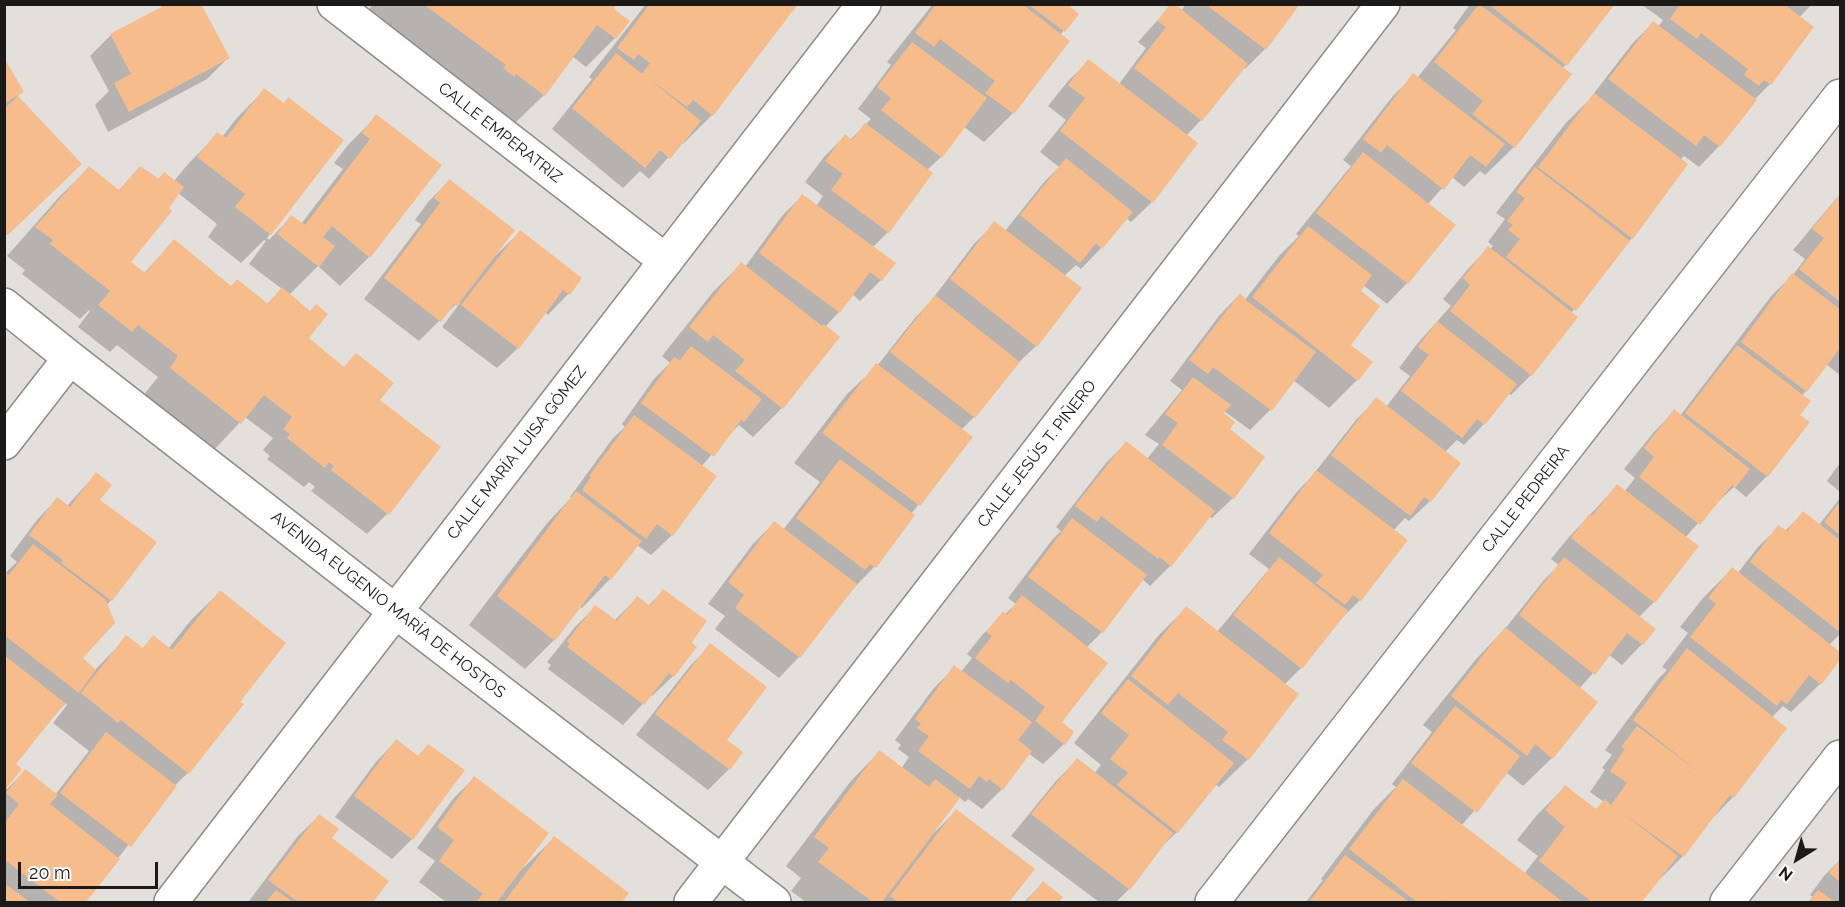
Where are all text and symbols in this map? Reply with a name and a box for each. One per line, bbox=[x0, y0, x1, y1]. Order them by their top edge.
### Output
street label: CALLE EMPERATRIZ bbox=[434, 79, 566, 187]
street label: CALLE MARÍA LUISA GÓMEZ bbox=[443, 362, 591, 544]
street label: CALLE JESÚS T. PIÑERO bbox=[974, 377, 1100, 531]
street label: CALLE PEDREIRA bbox=[1478, 442, 1574, 556]
street label: AVENIDA EUGENIO MARÍA DE HOSTOS bbox=[267, 507, 509, 703]
north arrow bbox=[1767, 829, 1827, 889]
scale bar bbox=[21, 850, 160, 888]
text: 20 m bbox=[29, 862, 71, 883]
text: N bbox=[1775, 863, 1796, 885]

